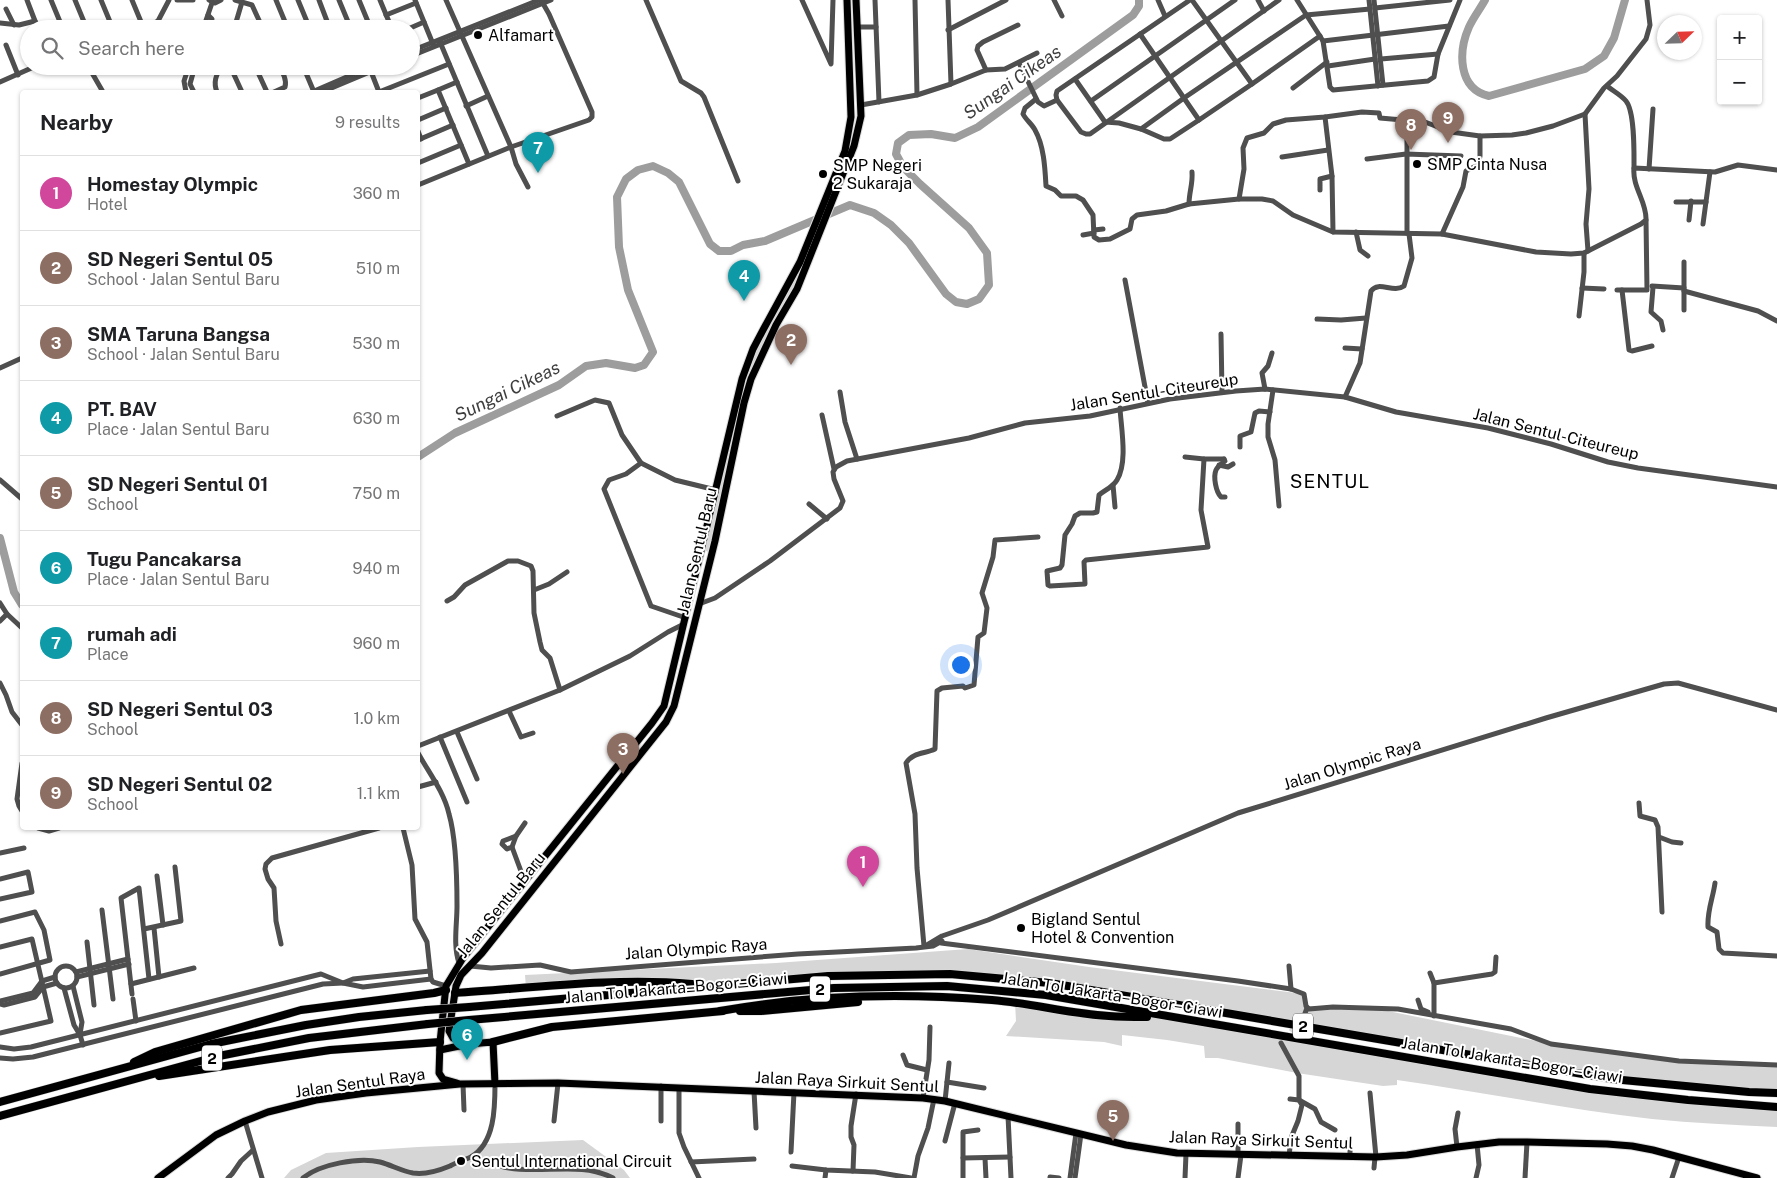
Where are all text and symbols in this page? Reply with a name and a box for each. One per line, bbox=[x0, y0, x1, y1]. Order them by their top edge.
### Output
north arrow bbox=[1657, 15, 1702, 60]
map controls bbox=[1717, 15, 1762, 105]
button: + bbox=[1717, 15, 1762, 60]
search box bbox=[20, 20, 420, 75]
place label: Alfamart bbox=[488, 26, 554, 45]
marker: Alfamart bbox=[472, 29, 484, 41]
icon: search bbox=[38, 34, 66, 62]
text: Search here bbox=[78, 37, 185, 59]
water label: Sungai Cikeas bbox=[959, 40, 1065, 123]
button: − bbox=[1717, 60, 1762, 105]
pin: 9 bbox=[1432, 102, 1464, 143]
pin: 8 bbox=[1395, 109, 1427, 150]
text: Nearby bbox=[40, 110, 113, 135]
text: 9 results bbox=[335, 113, 400, 132]
pin: 7 bbox=[522, 132, 554, 173]
place label: SMP Cinta Nusa bbox=[1427, 155, 1547, 174]
place label: SMP Negeri 2 Sukaraja bbox=[833, 156, 922, 193]
marker: SMP Cinta Nusa bbox=[1411, 158, 1423, 170]
marker: SMP Negeri 2 Sukaraja bbox=[817, 168, 829, 180]
text: Homestay Olympic bbox=[87, 173, 258, 195]
text: 1 bbox=[53, 184, 59, 203]
text: 360 m bbox=[353, 184, 400, 203]
text: Hotel bbox=[87, 195, 128, 214]
text: SD Negeri Sentul 05 bbox=[87, 248, 273, 270]
text: 2 bbox=[51, 259, 61, 278]
text: 510 m bbox=[356, 259, 400, 278]
pin: 4 bbox=[728, 260, 760, 301]
text: School · Jalan Sentul Baru bbox=[87, 270, 280, 289]
text: SMA Taruna Bangsa bbox=[87, 323, 270, 345]
pin: 2 bbox=[775, 324, 807, 365]
text: 3 bbox=[51, 334, 61, 353]
text: 530 m bbox=[352, 334, 400, 353]
text: School · Jalan Sentul Baru bbox=[87, 345, 280, 364]
water label: Sungai Cikeas bbox=[451, 356, 563, 426]
street label: Jalan Sentul-Citeureup bbox=[1069, 369, 1239, 415]
text: PT. BAV bbox=[87, 398, 157, 420]
street label: Jalan Sentul-Citeureup bbox=[1471, 404, 1641, 464]
text: 4 bbox=[51, 409, 61, 428]
text: 630 m bbox=[353, 409, 400, 428]
text: Place · Jalan Sentul Baru bbox=[87, 420, 270, 439]
district label: SENTUL bbox=[1290, 470, 1370, 492]
text: SD Negeri Sentul 01 bbox=[87, 473, 268, 495]
text: 5 bbox=[51, 484, 61, 503]
text: 750 m bbox=[353, 484, 400, 503]
street label: Jalan Sentul Baru bbox=[673, 486, 721, 616]
text: School bbox=[87, 495, 138, 514]
text: Tugu Pancakarsa bbox=[87, 548, 241, 570]
text: 6 bbox=[51, 559, 61, 578]
text: 940 m bbox=[352, 559, 400, 578]
text: Place · Jalan Sentul Baru bbox=[87, 570, 270, 589]
text: rumah adi bbox=[87, 623, 177, 645]
text: 7 bbox=[51, 634, 61, 653]
text: 960 m bbox=[353, 634, 400, 653]
text: Place bbox=[87, 645, 129, 664]
your location bbox=[948, 652, 974, 678]
text: SD Negeri Sentul 03 bbox=[87, 698, 273, 720]
text: 8 bbox=[51, 709, 61, 728]
text: 1.0 km bbox=[353, 709, 400, 728]
text: School bbox=[87, 720, 138, 739]
pin: 3 bbox=[607, 733, 639, 774]
street label: Jalan Olympic Raya bbox=[1281, 734, 1423, 794]
text: SD Negeri Sentul 02 bbox=[87, 773, 272, 795]
text: 9 bbox=[51, 784, 61, 803]
text: 1.1 km bbox=[357, 784, 400, 803]
text: School bbox=[87, 795, 138, 814]
pin: 1 bbox=[847, 846, 879, 887]
street label: Jalan Sentul Baru bbox=[453, 849, 549, 961]
place label: Bigland Sentul Hotel & Convention bbox=[1031, 910, 1174, 947]
marker: Bigland Sentul Hotel & Convention bbox=[1015, 922, 1027, 934]
street label: Jalan Olympic Raya bbox=[624, 935, 768, 963]
street label: Jalan Tol Jakarta–Bogor–Ciawi bbox=[1000, 968, 1224, 1022]
street label: Jalan Tol Jakarta–Bogor–Ciawi bbox=[564, 969, 788, 1007]
road number: 2 bbox=[810, 976, 830, 1002]
road number: 2 bbox=[1293, 1014, 1313, 1038]
pin: 6 bbox=[451, 1019, 483, 1060]
street label: Jalan Tol Jakarta–Bogor–Ciawi bbox=[1400, 1033, 1624, 1087]
road number: 2 bbox=[202, 1046, 222, 1070]
street label: Jalan Sentul Raya bbox=[294, 1064, 426, 1102]
street label: Jalan Raya Sirkuit Sentul bbox=[754, 1068, 940, 1096]
pin: 5 bbox=[1097, 1100, 1129, 1141]
street label: Jalan Raya Sirkuit Sentul bbox=[1168, 1127, 1354, 1153]
place label: Sentul International Circuit bbox=[471, 1152, 672, 1171]
marker: Sentul International Circuit bbox=[455, 1155, 467, 1167]

